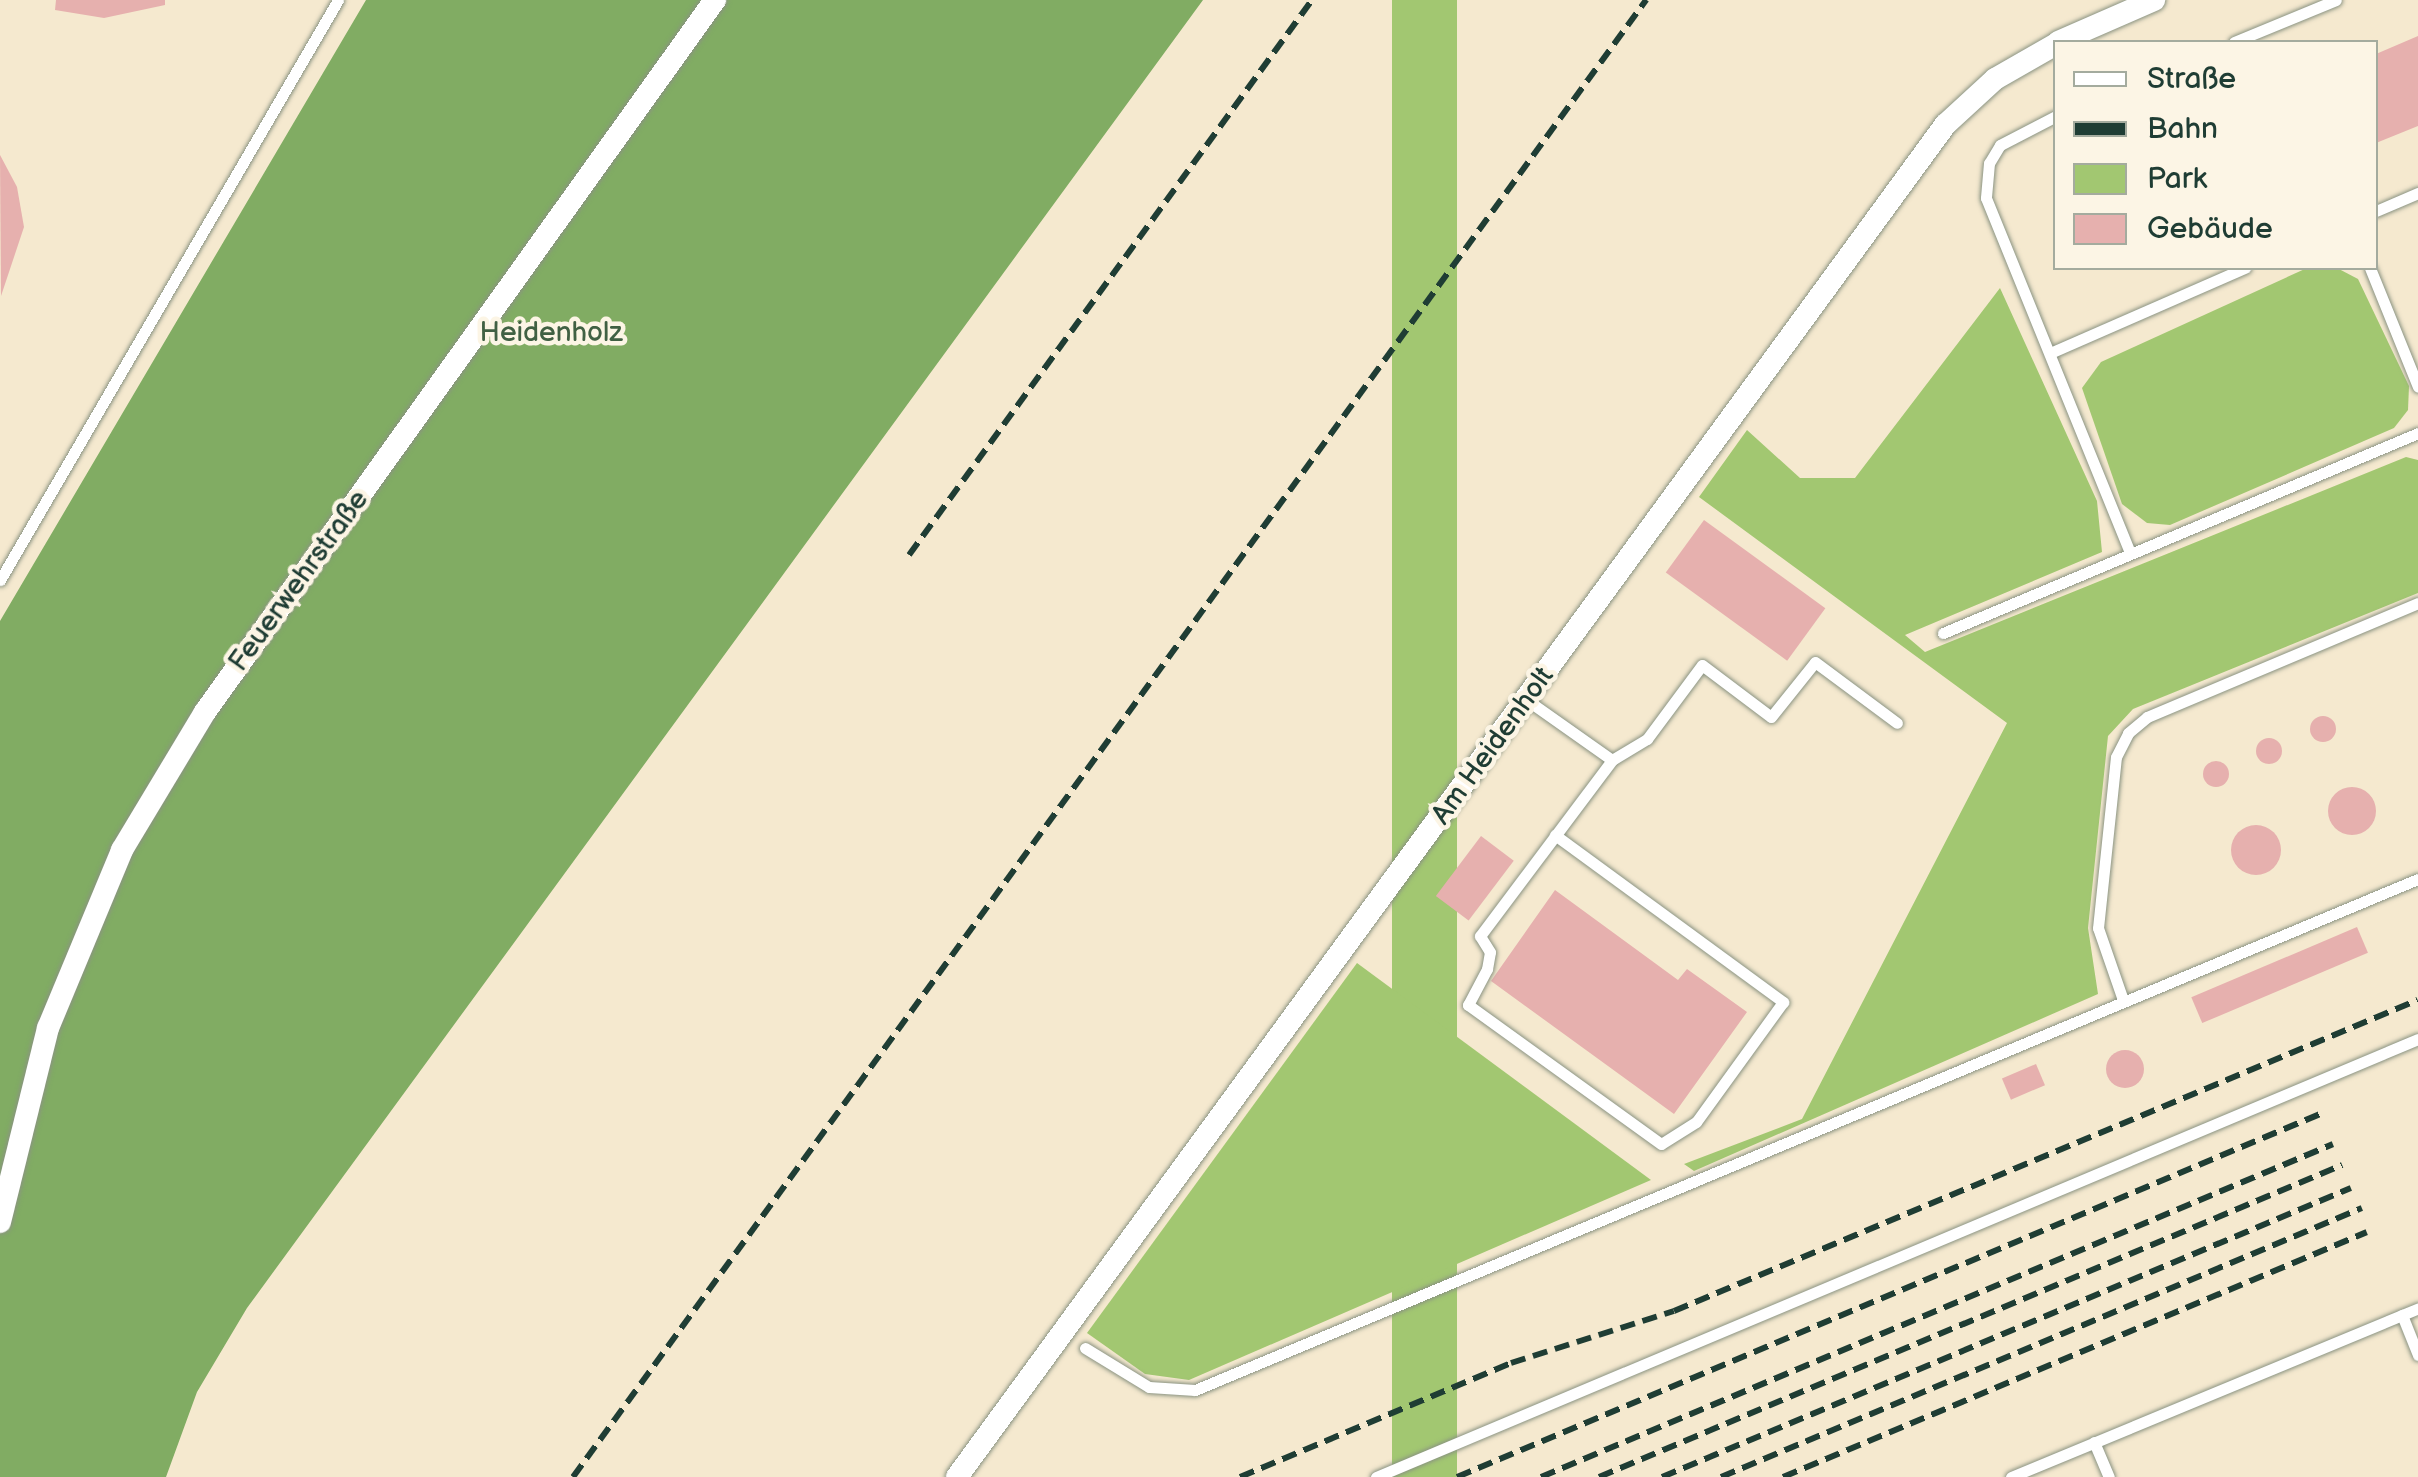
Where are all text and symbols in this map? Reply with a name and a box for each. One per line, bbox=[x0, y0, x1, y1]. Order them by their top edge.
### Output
legend bbox=[2053, 40, 2378, 270]
text: Straße bbox=[2147, 61, 2236, 97]
text: Bahn bbox=[2147, 111, 2218, 147]
text: Park bbox=[2147, 161, 2207, 197]
text: Gebäude bbox=[2147, 211, 2273, 247]
park label: Heidenholz bbox=[479, 316, 623, 350]
street label: Feuerwehrstraße bbox=[222, 484, 376, 678]
street label: Am Heidenholt bbox=[1425, 661, 1561, 831]

